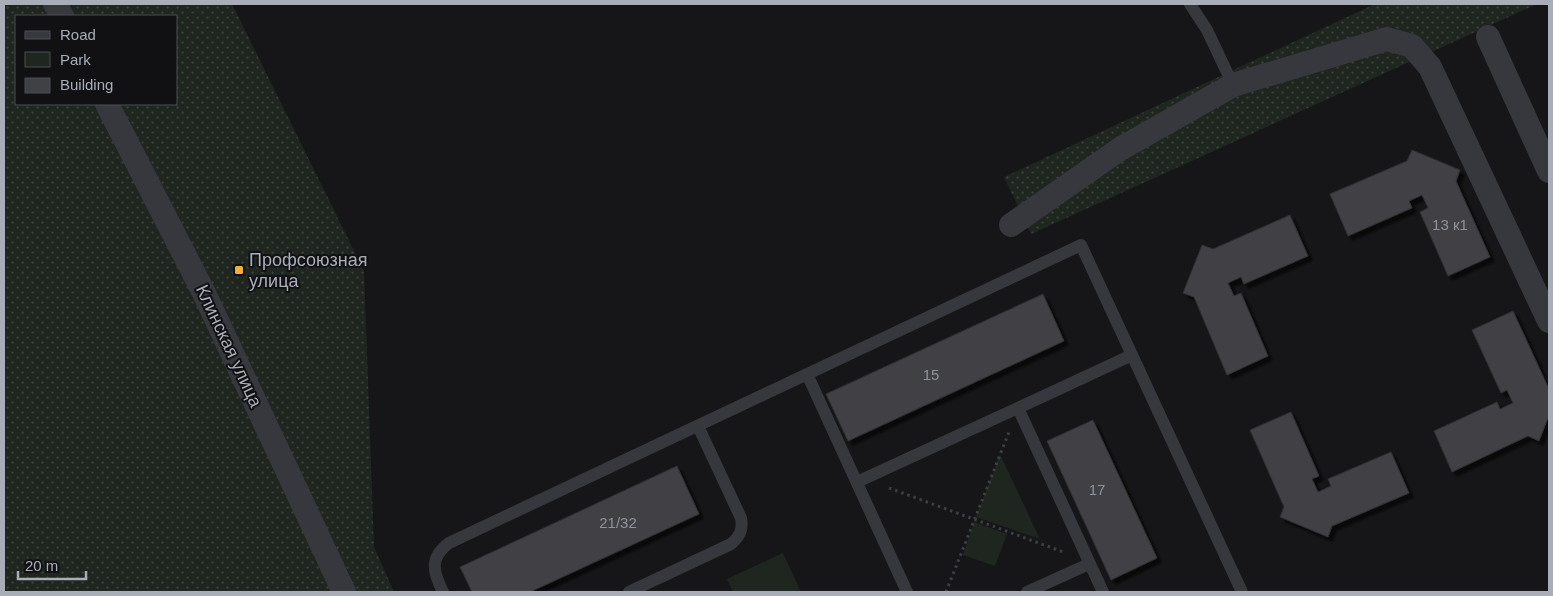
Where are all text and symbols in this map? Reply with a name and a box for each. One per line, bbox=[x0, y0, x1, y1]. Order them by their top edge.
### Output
legend bbox=[15, 15, 178, 105]
text: Road bbox=[60, 26, 96, 43]
text: Park bbox=[60, 51, 91, 68]
text: Building bbox=[60, 76, 113, 93]
house number: 13 к1 bbox=[1432, 216, 1468, 233]
place label: Профсоюзная улица bbox=[249, 250, 367, 291]
marker: Профсоюзная улица bbox=[233, 264, 245, 276]
street label: Клинская улица bbox=[192, 282, 266, 411]
house number: 15 bbox=[923, 366, 939, 383]
house number: 17 bbox=[1089, 481, 1105, 498]
house number: 21/32 bbox=[599, 514, 637, 531]
scale bar bbox=[18, 548, 85, 580]
text: 20 m bbox=[25, 557, 58, 574]

